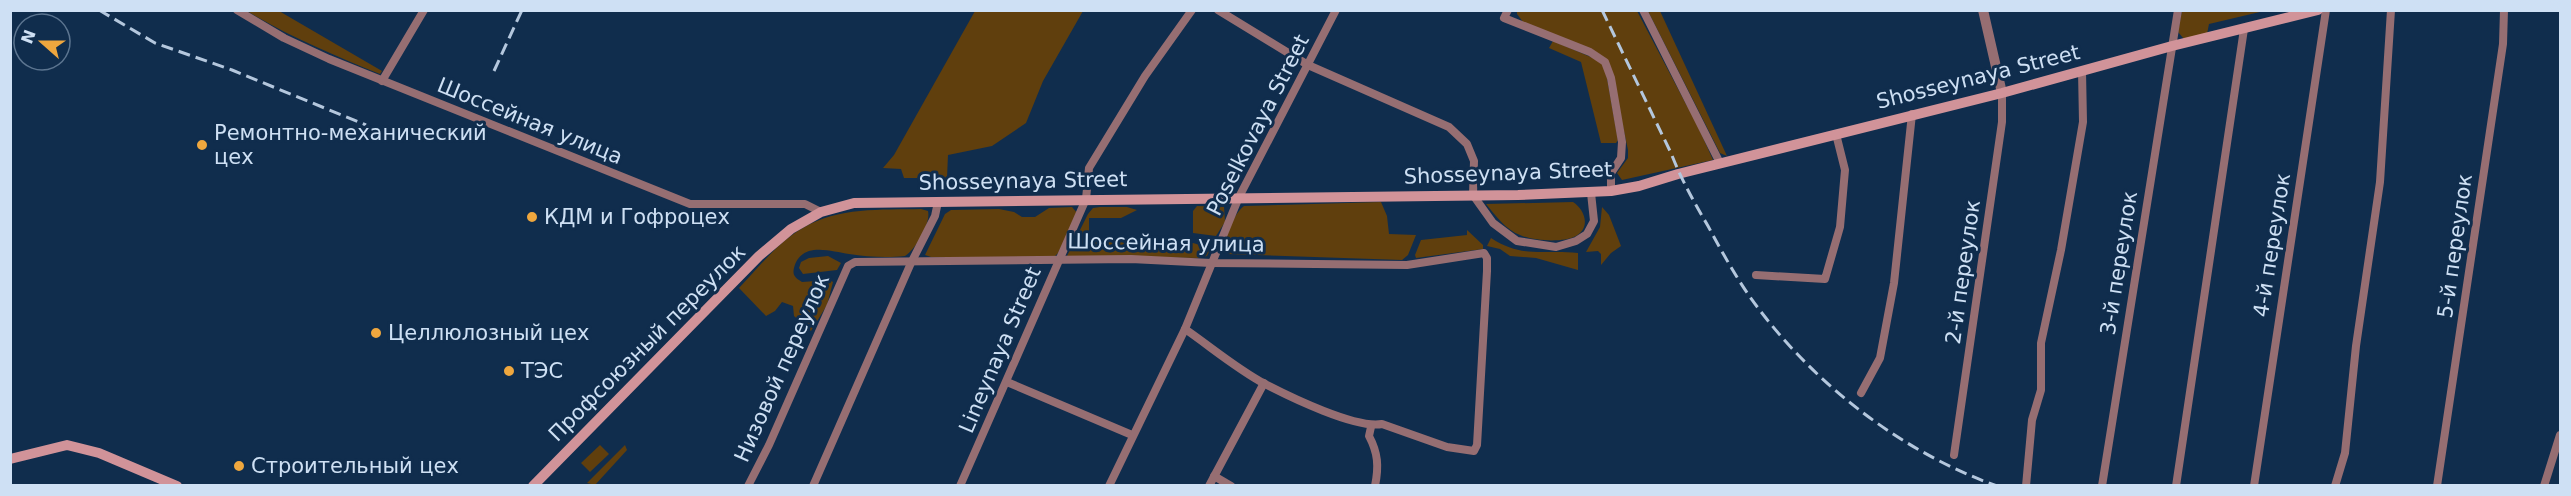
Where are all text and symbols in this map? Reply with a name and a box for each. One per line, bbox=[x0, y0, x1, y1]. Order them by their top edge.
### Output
north arrow bbox=[12, 12, 72, 72]
text: N bbox=[17, 27, 40, 46]
street label: Poselkovaya Street bbox=[1202, 31, 1314, 219]
street label: Shosseynaya Street bbox=[1874, 40, 2082, 114]
street label: Шоссейная улица bbox=[434, 73, 626, 169]
place label: Ремонтно-механический цех bbox=[214, 121, 487, 169]
marker: Ремонтно-механический цех bbox=[195, 138, 209, 152]
street label: Shosseynaya Street bbox=[1403, 157, 1613, 189]
street label: Shosseynaya Street bbox=[918, 167, 1128, 195]
street label: 4-й переулок bbox=[2249, 171, 2295, 319]
street label: 5-й переулок bbox=[2433, 172, 2477, 320]
street label: 3-й переулок bbox=[2096, 189, 2142, 337]
street label: 2-й переулок bbox=[1941, 198, 1985, 346]
place label: КДМ и Гофроцех bbox=[544, 205, 730, 229]
marker: КДМ и Гофроцех bbox=[525, 210, 539, 224]
street label: Шоссейная улица bbox=[1067, 229, 1265, 257]
street label: Профсоюзный переулок bbox=[544, 240, 750, 446]
street label: Lineynaya Street bbox=[954, 263, 1046, 437]
street label: Низовой переулок bbox=[730, 270, 834, 466]
place label: Целлюлозный цех bbox=[388, 321, 589, 345]
marker: Целлюлозный цех bbox=[369, 326, 383, 340]
place label: ТЭС bbox=[520, 359, 563, 383]
marker: ТЭС bbox=[502, 364, 516, 378]
place label: Строительный цех bbox=[251, 454, 459, 478]
marker: Строительный цех bbox=[232, 459, 246, 473]

